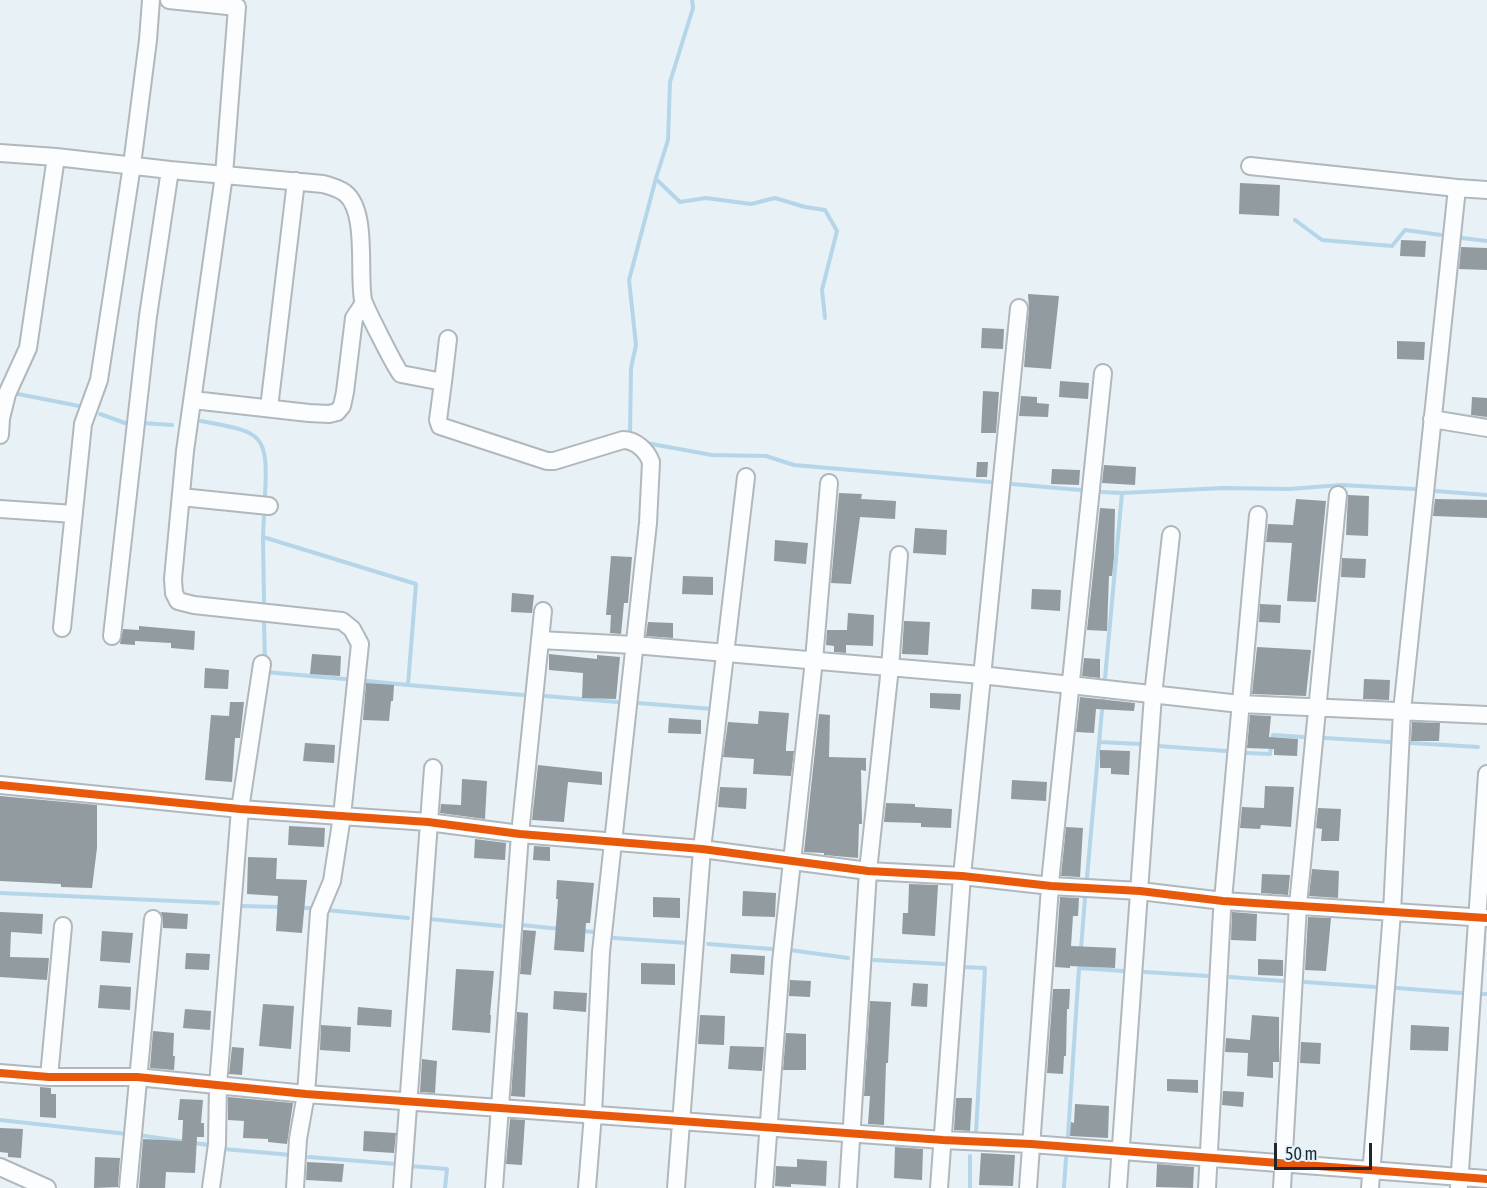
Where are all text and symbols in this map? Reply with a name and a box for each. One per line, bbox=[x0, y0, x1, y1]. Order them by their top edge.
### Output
scale bar bbox=[1277, 1131, 1374, 1169]
text: 50 m bbox=[1285, 1143, 1317, 1164]

